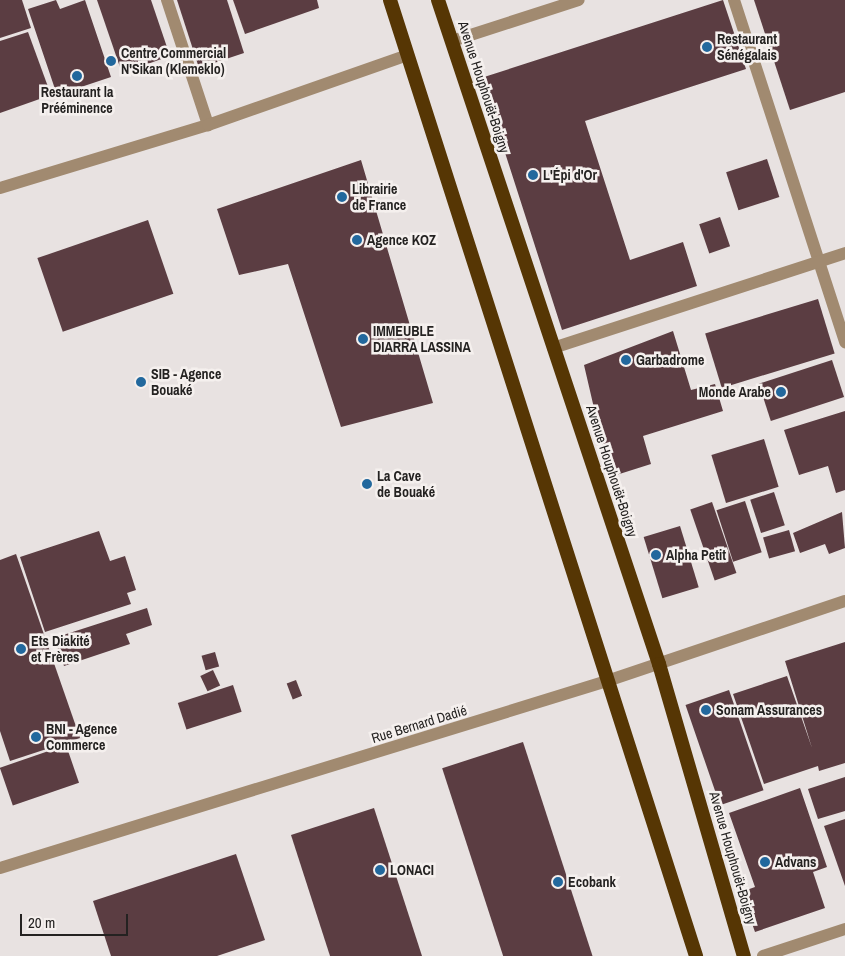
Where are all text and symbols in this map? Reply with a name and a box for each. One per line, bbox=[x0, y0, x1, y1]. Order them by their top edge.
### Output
street label: Avenue Houphouët-Boigny bbox=[455, 19, 513, 155]
place label: Restaurant Sénégalais bbox=[717, 31, 777, 64]
marker: Restaurant Sénégalais bbox=[701, 41, 713, 53]
place label: Centre Commercial N'Sikan (Klemeklo) bbox=[121, 45, 226, 78]
marker: Centre Commercial N'Sikan (Klemeklo) bbox=[105, 55, 117, 67]
marker: Restaurant la Prééminence bbox=[71, 70, 83, 82]
place label: Restaurant la Prééminence bbox=[41, 84, 113, 116]
place label: L'Épi d'Or bbox=[543, 167, 597, 183]
marker: L'Épi d'Or bbox=[527, 169, 539, 181]
place label: Librairie de France bbox=[352, 181, 406, 213]
marker: Librairie de France bbox=[336, 191, 348, 203]
place label: Agence KOZ bbox=[367, 232, 436, 248]
marker: Agence KOZ bbox=[351, 234, 363, 246]
place label: IMMEUBLE DIARRA LASSINA bbox=[373, 323, 471, 356]
marker: IMMEUBLE DIARRA LASSINA bbox=[357, 333, 369, 345]
place label: Garbadrome bbox=[636, 352, 704, 368]
marker: Garbadrome bbox=[620, 354, 632, 366]
place label: SIB - Agence Bouaké bbox=[151, 366, 222, 398]
marker: SIB - Agence Bouaké bbox=[135, 376, 147, 388]
place label: Monde Arabe bbox=[698, 384, 771, 400]
marker: Monde Arabe bbox=[775, 386, 787, 398]
street label: Avenue Houphouët-Boigny bbox=[583, 403, 641, 539]
place label: La Cave de Bouaké bbox=[377, 468, 435, 501]
marker: La Cave de Bouaké bbox=[361, 478, 373, 490]
place label: Alpha Petit bbox=[666, 547, 726, 563]
marker: Alpha Petit bbox=[650, 549, 662, 561]
place label: Ets Diakité et Frères bbox=[31, 633, 90, 666]
marker: Ets Diakité et Frères bbox=[15, 643, 27, 655]
street label: Rue Bernard Dadié bbox=[369, 702, 469, 746]
place label: Sonam Assurances bbox=[716, 702, 823, 718]
marker: Sonam Assurances bbox=[700, 704, 712, 716]
place label: BNI - Agence Commerce bbox=[46, 721, 117, 754]
marker: BNI - Agence Commerce bbox=[30, 731, 42, 743]
street label: Avenue Houphouët-Boigny bbox=[706, 790, 760, 926]
place label: Advans bbox=[775, 854, 816, 870]
marker: Advans bbox=[759, 856, 771, 868]
place label: LONACI bbox=[390, 862, 434, 878]
marker: LONACI bbox=[374, 864, 386, 876]
place label: Ecobank bbox=[568, 874, 616, 890]
marker: Ecobank bbox=[552, 876, 564, 888]
scale bar bbox=[22, 904, 130, 936]
text: 20 m bbox=[28, 912, 55, 933]

